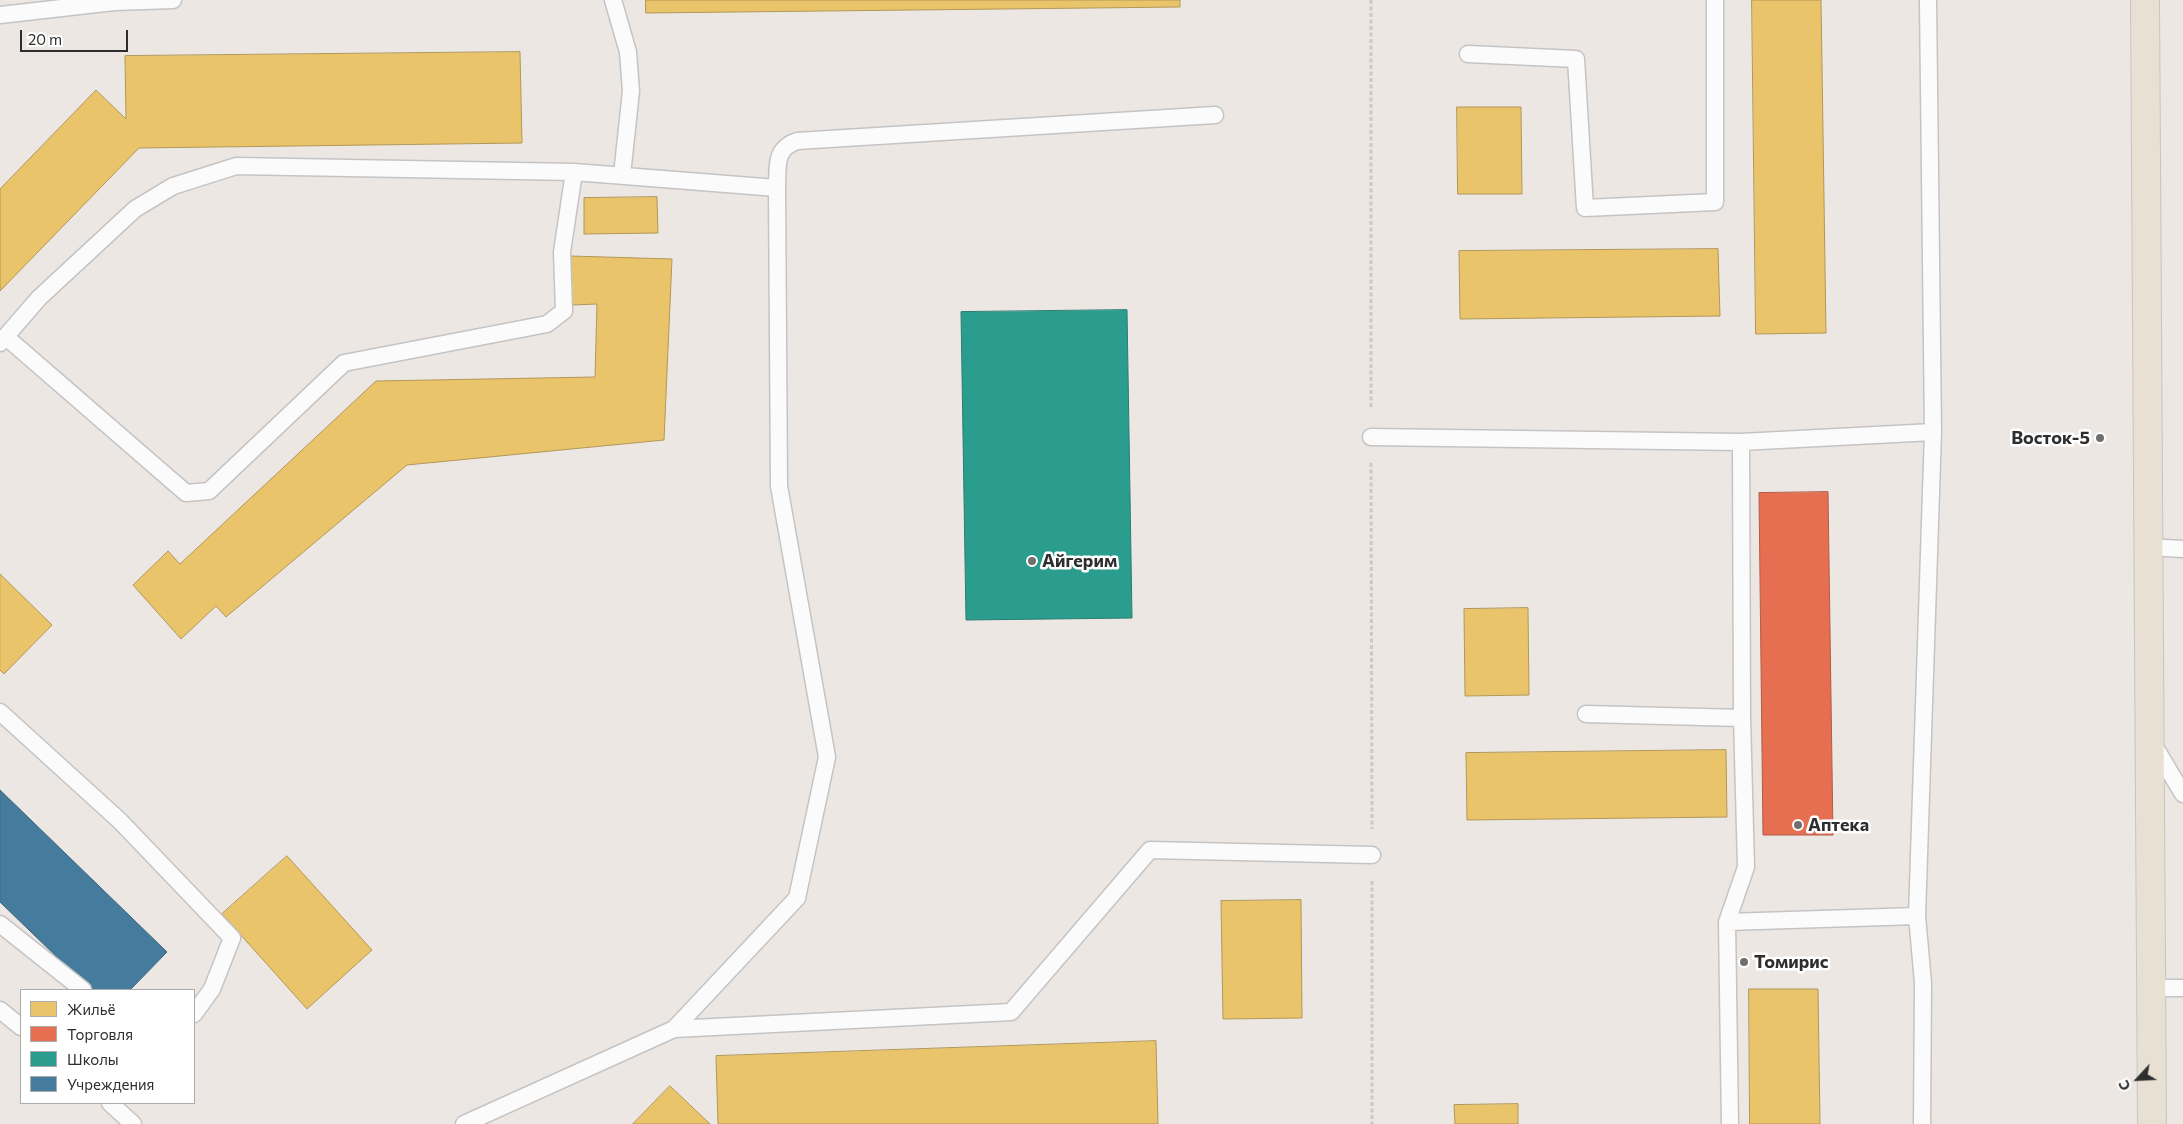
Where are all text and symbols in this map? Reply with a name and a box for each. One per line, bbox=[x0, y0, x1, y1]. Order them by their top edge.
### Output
scale bar bbox=[22, 20, 130, 52]
text: 20 m bbox=[28, 30, 62, 48]
place label: Восток-5 bbox=[2011, 427, 2090, 449]
marker: Восток-5 bbox=[2094, 432, 2106, 444]
place label: Айгерим bbox=[1042, 550, 1117, 572]
marker: Айгерим bbox=[1026, 555, 1038, 567]
place label: Аптека bbox=[1808, 814, 1869, 836]
marker: Аптека bbox=[1792, 819, 1804, 831]
place label: Томирис bbox=[1754, 951, 1829, 973]
marker: Томирис bbox=[1738, 956, 1750, 968]
legend bbox=[20, 989, 195, 1104]
text: Жильё bbox=[67, 1000, 115, 1018]
text: Торговля bbox=[67, 1025, 133, 1043]
text: Школы bbox=[67, 1050, 119, 1068]
north arrow bbox=[2113, 1054, 2163, 1104]
text: Учреждения bbox=[67, 1075, 154, 1093]
text: С bbox=[2114, 1078, 2134, 1093]

